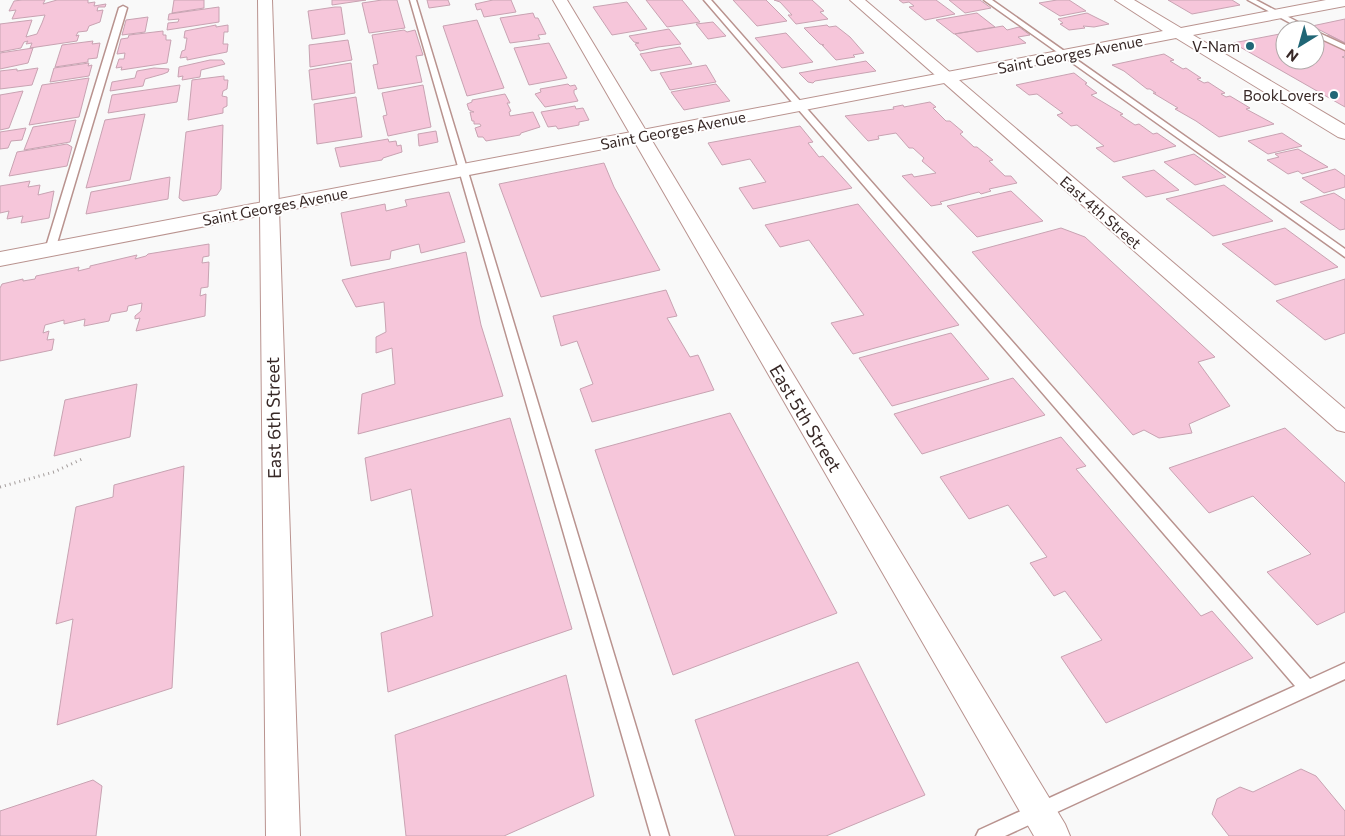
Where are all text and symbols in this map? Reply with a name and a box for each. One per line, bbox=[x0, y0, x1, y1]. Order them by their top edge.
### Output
north arrow bbox=[1275, 20, 1325, 70]
street label: Saint Georges Avenue bbox=[996, 31, 1144, 77]
place label: V-Nam bbox=[1192, 37, 1240, 55]
marker: V-Nam bbox=[1244, 40, 1256, 52]
text: N bbox=[1283, 46, 1301, 66]
place label: BookLovers bbox=[1243, 86, 1324, 104]
marker: BookLovers bbox=[1328, 89, 1340, 101]
street label: Saint Georges Avenue bbox=[599, 107, 747, 153]
street label: East 4th Street bbox=[1057, 172, 1145, 252]
street label: Saint Georges Avenue bbox=[201, 183, 349, 229]
street label: East 6th Street bbox=[261, 357, 285, 479]
street label: East 5th Street bbox=[765, 360, 847, 476]

